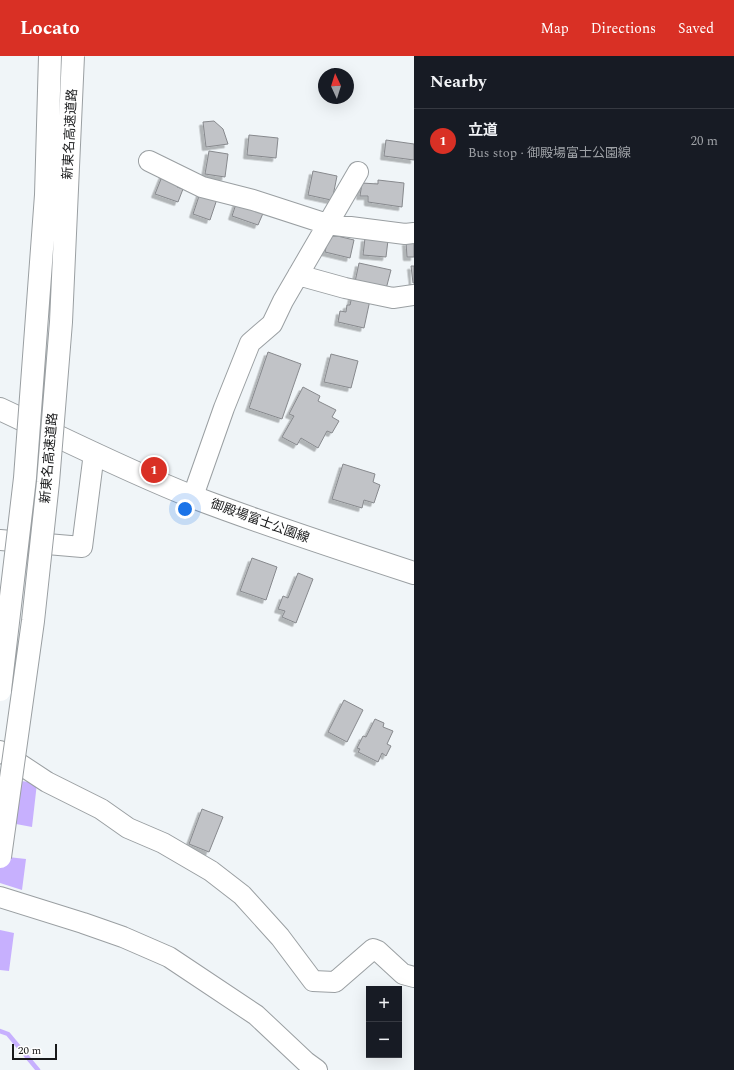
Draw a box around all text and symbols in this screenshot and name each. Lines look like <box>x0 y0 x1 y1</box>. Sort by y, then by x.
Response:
text: Locato <box>20 14 80 43</box>
text: Map <box>541 18 569 39</box>
text: Directions <box>591 18 656 39</box>
text: Saved <box>678 18 714 39</box>
north arrow <box>318 68 354 104</box>
text: Nearby <box>430 69 486 95</box>
street label: 新東名高速道路 <box>58 88 82 180</box>
text: 立道 <box>468 119 498 142</box>
text: 1 <box>439 131 447 151</box>
text: 20 m <box>691 131 718 151</box>
text: Bus stop · 御殿場富士公園線 <box>468 143 631 163</box>
street label: 新東名高速道路 <box>35 412 63 504</box>
pin: 1 <box>141 455 167 485</box>
street label: 御殿場富士公園線 <box>208 494 312 548</box>
your location <box>175 499 195 519</box>
map controls <box>366 986 402 1058</box>
button: + <box>366 986 402 1022</box>
button: − <box>366 1022 402 1058</box>
scale bar <box>12 1042 57 1061</box>
text: 20 m <box>18 1042 41 1059</box>

